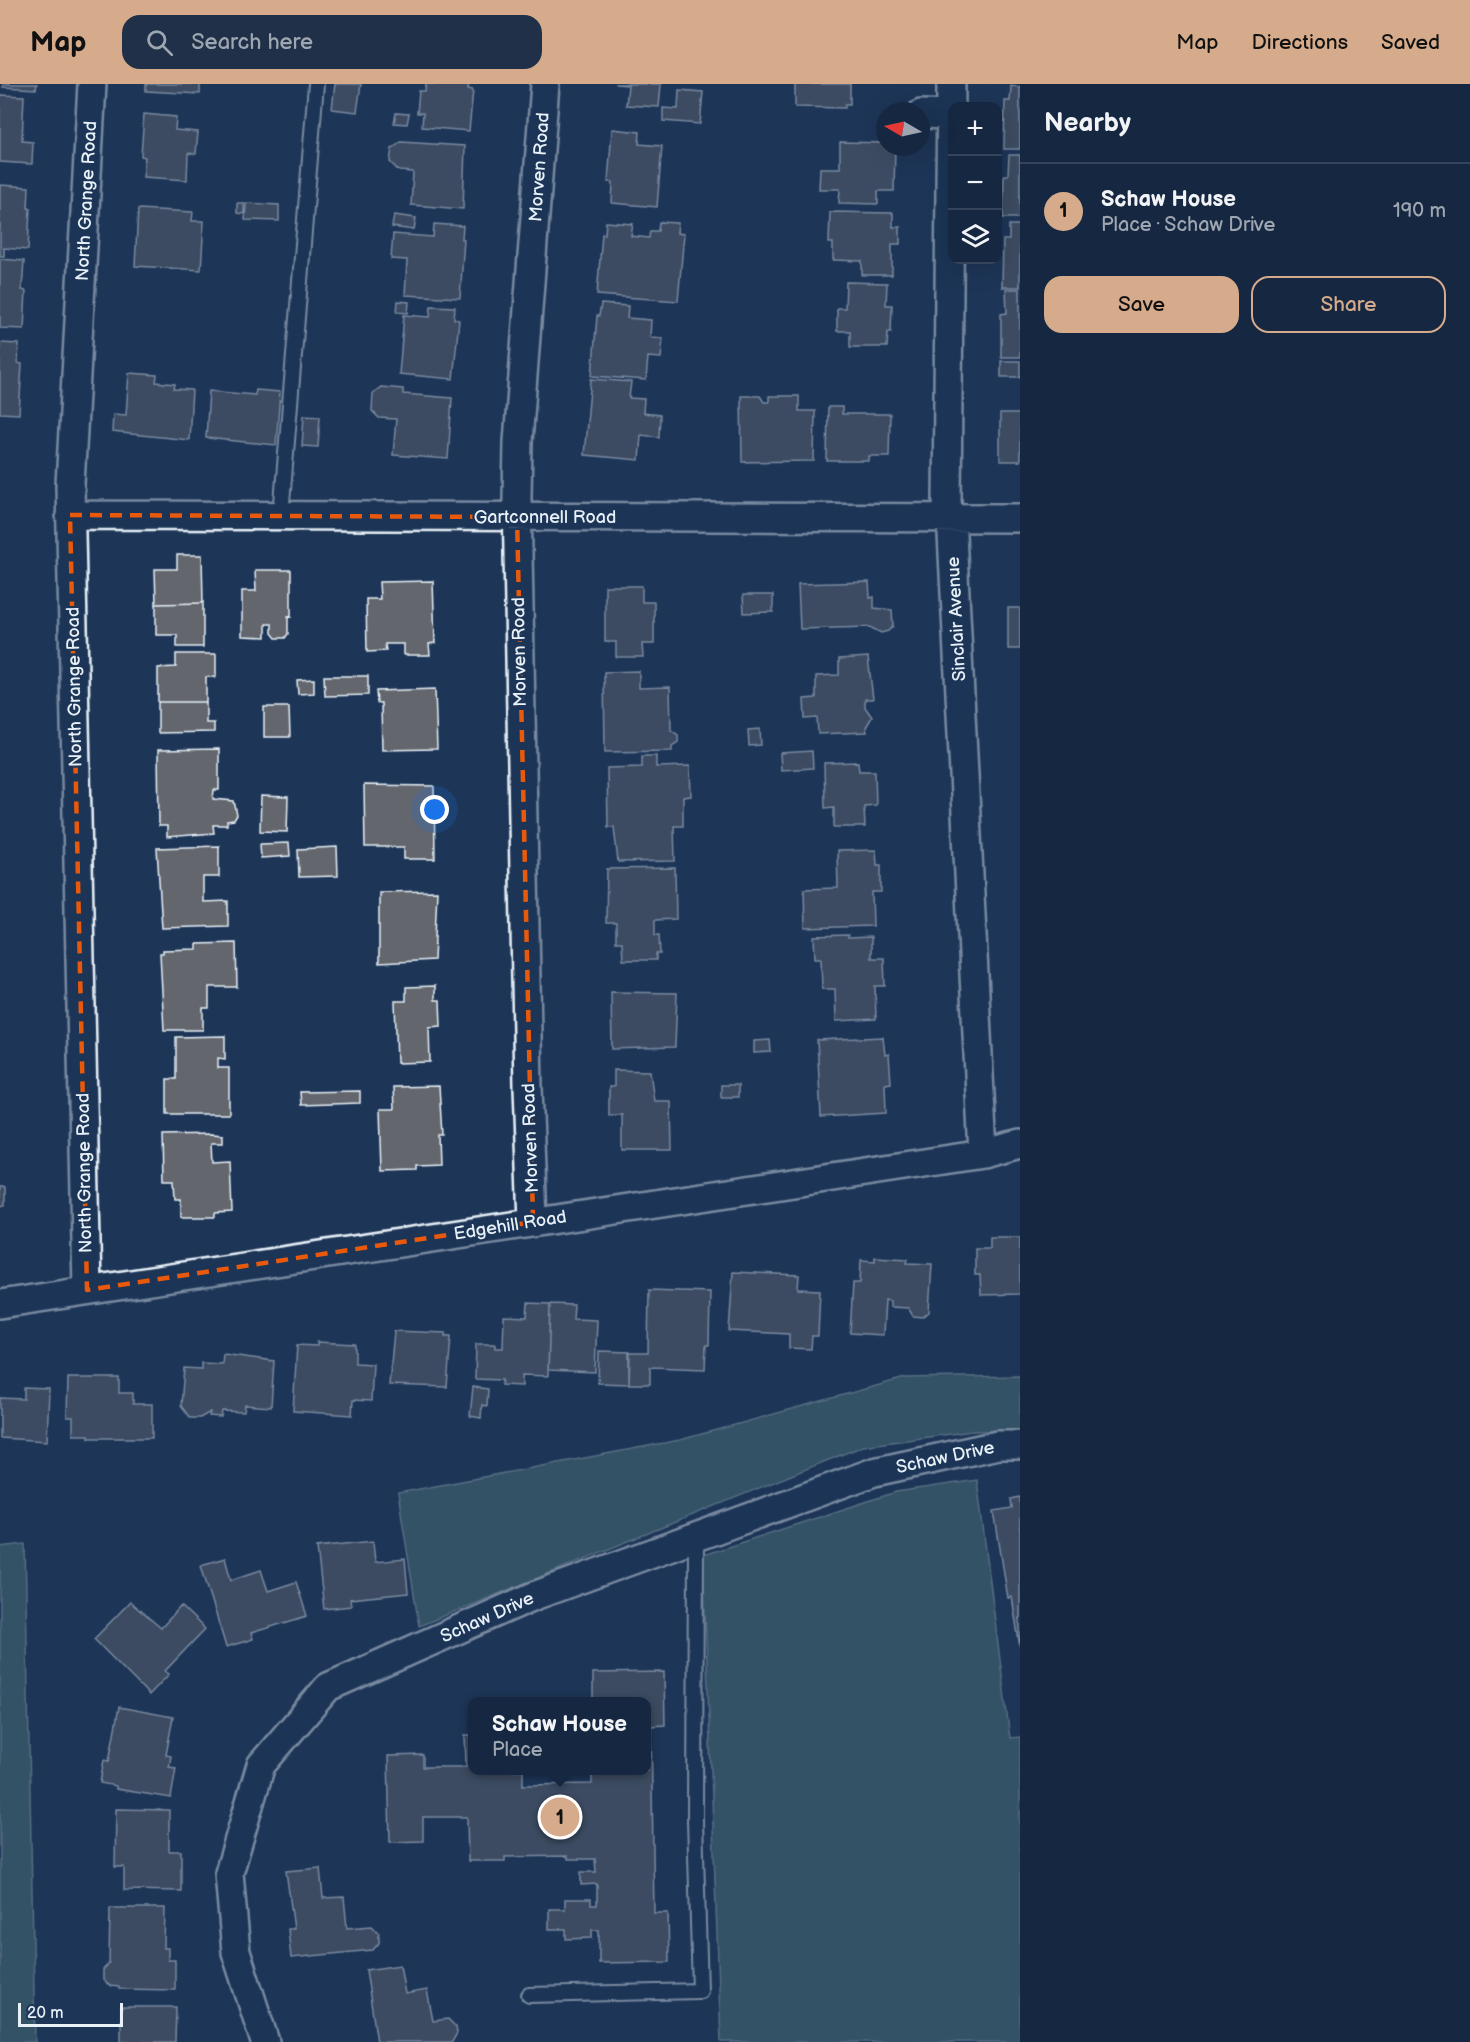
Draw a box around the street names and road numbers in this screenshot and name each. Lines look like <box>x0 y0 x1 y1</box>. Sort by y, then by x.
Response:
street label: Morven Road <box>525 111 554 223</box>
street label: North Grange Road <box>72 120 101 282</box>
street label: Gartconnell Road <box>474 507 616 528</box>
street label: Sinclair Avenue <box>943 556 970 682</box>
street label: Morven Road <box>508 597 531 707</box>
street label: North Grange Road <box>63 607 86 767</box>
street label: Morven Road <box>518 1083 543 1193</box>
street label: North Grange Road <box>73 1093 96 1253</box>
street label: Edgehill Road <box>452 1206 568 1245</box>
street label: Schaw Drive <box>894 1437 996 1478</box>
street label: Schaw Drive <box>437 1587 537 1647</box>

